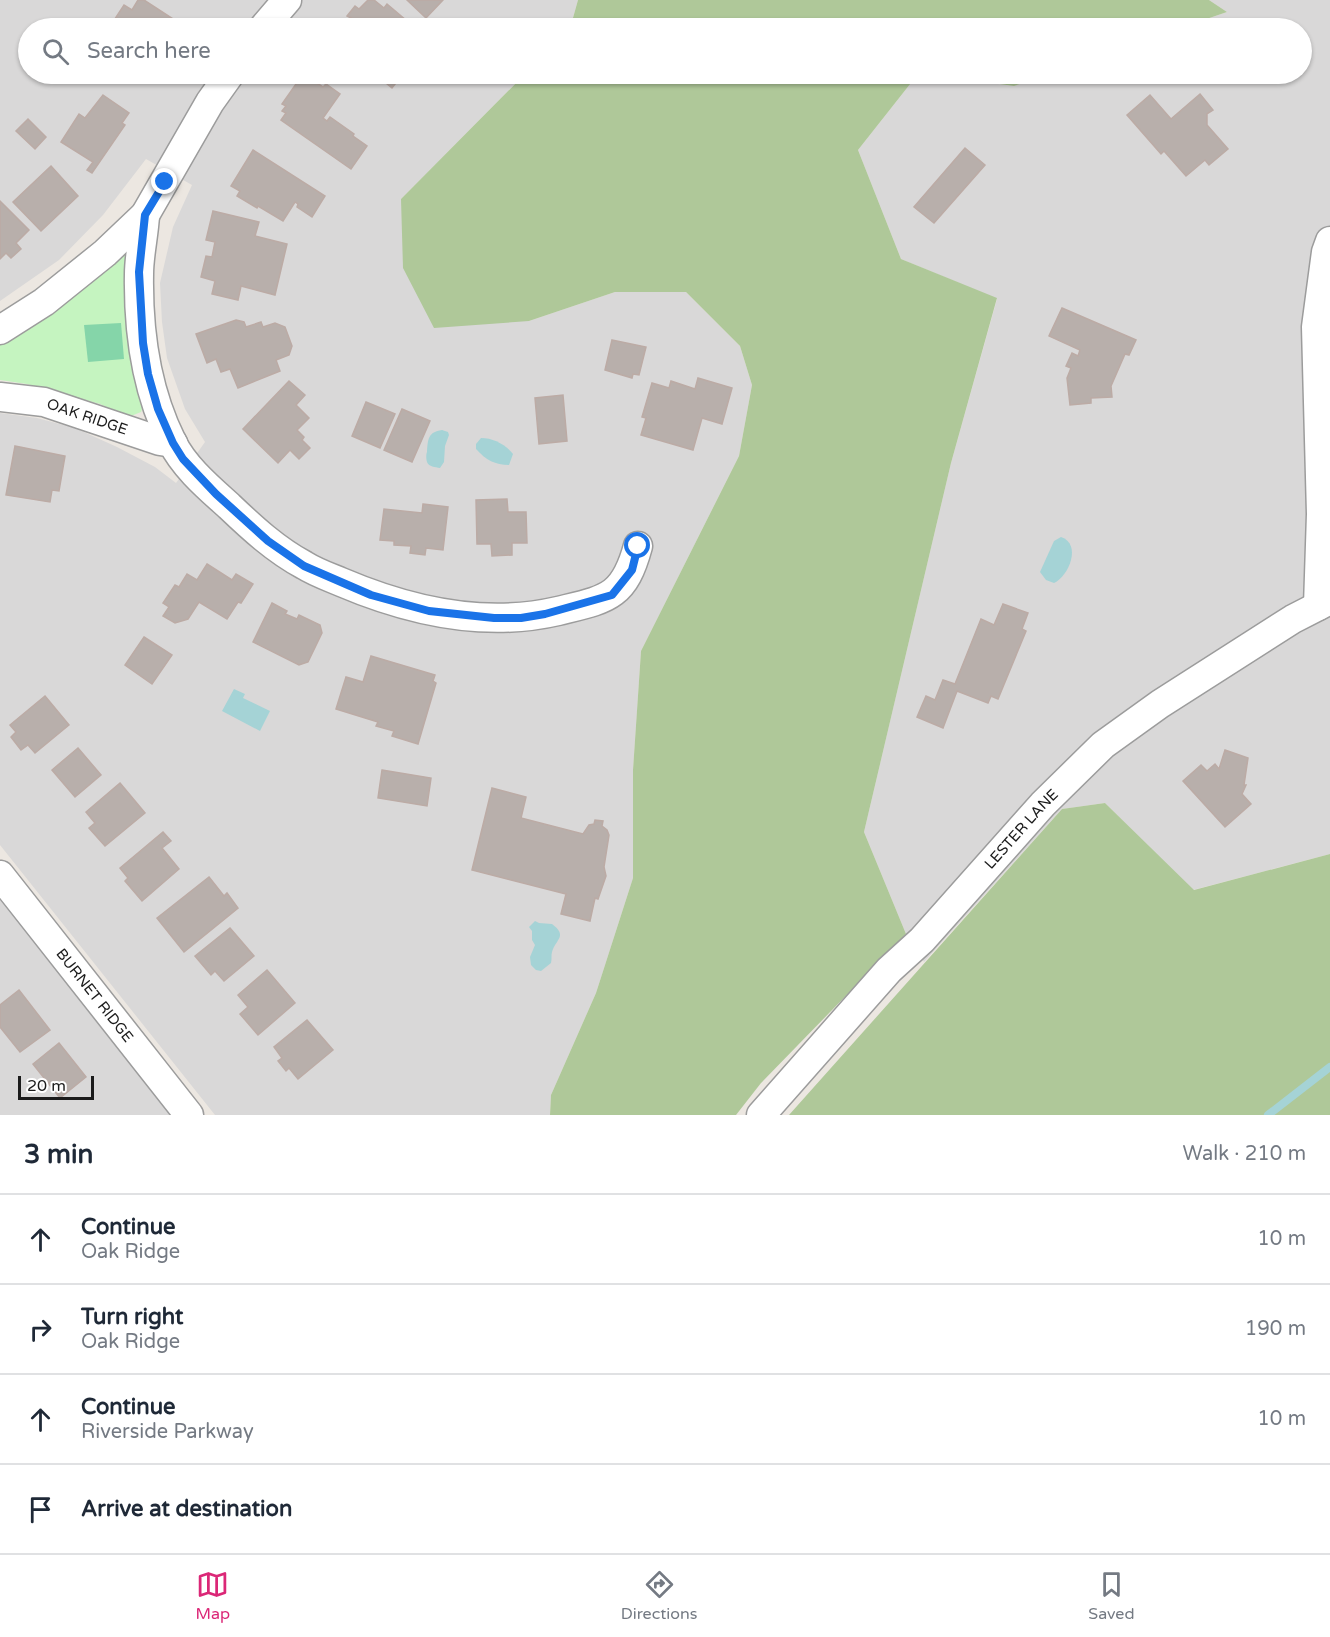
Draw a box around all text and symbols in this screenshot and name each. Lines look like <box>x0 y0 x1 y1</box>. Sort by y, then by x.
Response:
search box <box>18 18 1312 84</box>
icon: search <box>39 35 72 68</box>
text: Search here <box>87 38 211 64</box>
route end <box>151 168 177 194</box>
street label: OAK RIDGE <box>45 395 130 439</box>
route start <box>624 532 650 558</box>
street label: LESTER LANE <box>981 785 1062 873</box>
street label: BURNET RIDGE <box>52 945 137 1046</box>
scale bar <box>18 1073 94 1100</box>
text: 20 m <box>27 1076 66 1096</box>
text: 3 min <box>24 1139 93 1170</box>
text: Walk · 210 m <box>1183 1142 1306 1166</box>
text: Continue <box>81 1214 176 1240</box>
icon: ahead <box>24 1223 57 1256</box>
text: 10 m <box>1257 1227 1306 1251</box>
text: Oak Ridge <box>81 1240 180 1264</box>
text: Turn right <box>81 1304 183 1330</box>
icon: right <box>24 1313 57 1346</box>
text: 190 m <box>1245 1317 1306 1341</box>
text: Oak Ridge <box>81 1330 180 1354</box>
text: Continue <box>81 1394 176 1420</box>
icon: ahead <box>24 1403 57 1436</box>
text: 10 m <box>1257 1407 1306 1431</box>
text: Riverside Parkway <box>81 1420 254 1444</box>
icon: arrive <box>24 1493 57 1526</box>
text: Arrive at destination <box>81 1496 292 1522</box>
tab: Map <box>195 1568 230 1624</box>
tab: Directions <box>621 1568 697 1624</box>
tab: Saved <box>1088 1568 1135 1624</box>

